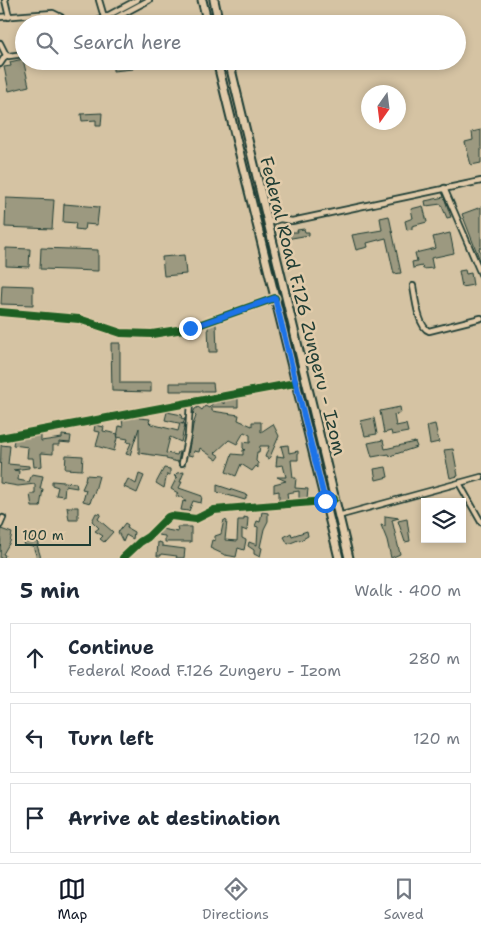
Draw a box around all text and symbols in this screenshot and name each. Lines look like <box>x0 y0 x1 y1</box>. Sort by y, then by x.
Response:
search box <box>15 15 466 70</box>
icon: search <box>33 29 61 57</box>
text: Search here <box>73 30 182 55</box>
north arrow <box>361 85 406 130</box>
street label: Federal Road F.126 Zungeru - Izom <box>254 154 352 458</box>
route end <box>179 317 202 340</box>
route start <box>314 490 337 513</box>
map controls <box>421 498 466 543</box>
button: layers <box>421 498 466 543</box>
scale bar <box>15 523 91 546</box>
text: 100 m <box>22 526 64 544</box>
text: 5 min <box>20 577 80 605</box>
text: Walk · 400 m <box>354 580 461 601</box>
text: Continue <box>68 635 154 660</box>
icon: ahead <box>21 644 49 672</box>
text: 280 m <box>408 648 460 669</box>
text: Federal Road F.126 Zungeru - Izom <box>68 660 341 681</box>
icon: left <box>21 724 49 752</box>
text: Turn left <box>68 726 154 751</box>
text: 120 m <box>413 728 460 749</box>
icon: arrive <box>21 804 49 832</box>
text: Arrive at destination <box>68 806 280 831</box>
tab: Map <box>57 875 87 923</box>
tab: Directions <box>202 875 269 923</box>
tab: Saved <box>384 875 424 923</box>

